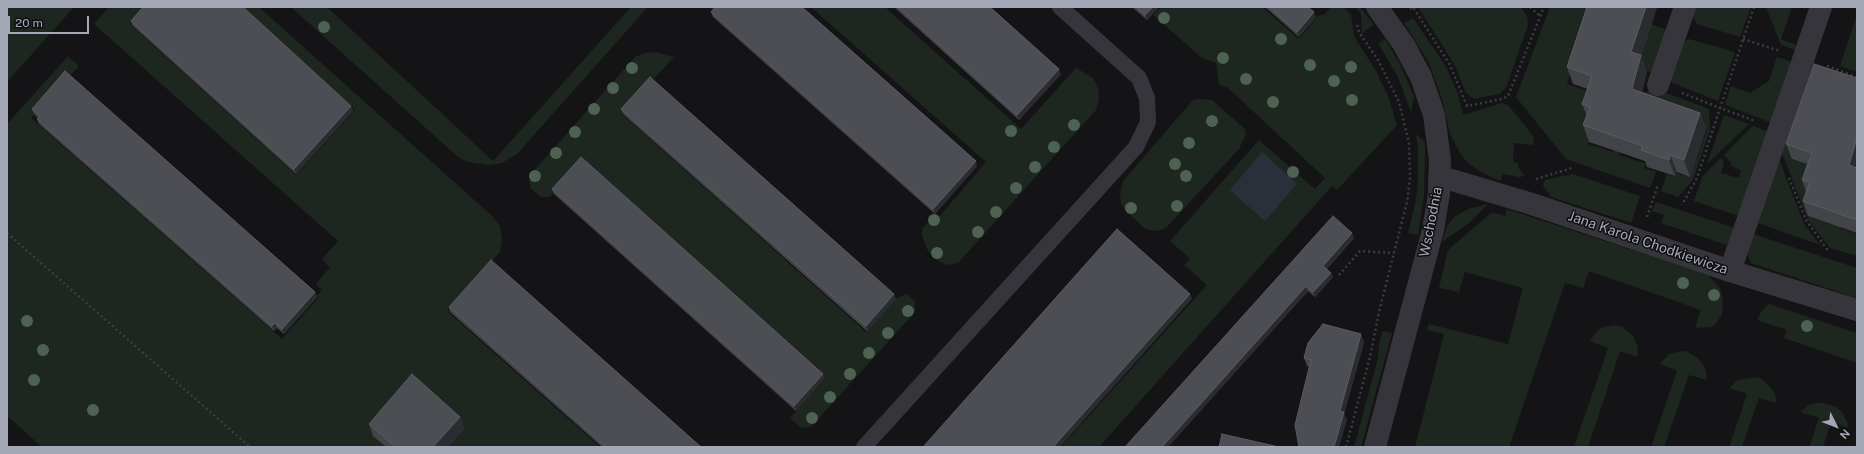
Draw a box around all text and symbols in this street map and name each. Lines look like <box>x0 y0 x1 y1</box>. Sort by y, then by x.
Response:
scale bar <box>10 8 91 34</box>
text: 20 m <box>15 16 43 30</box>
street label: Wschodnia <box>1416 185 1446 259</box>
street label: Jana Karola Chodkiewicza <box>1566 208 1730 278</box>
north arrow <box>1816 406 1856 446</box>
text: N <box>1838 427 1852 441</box>

